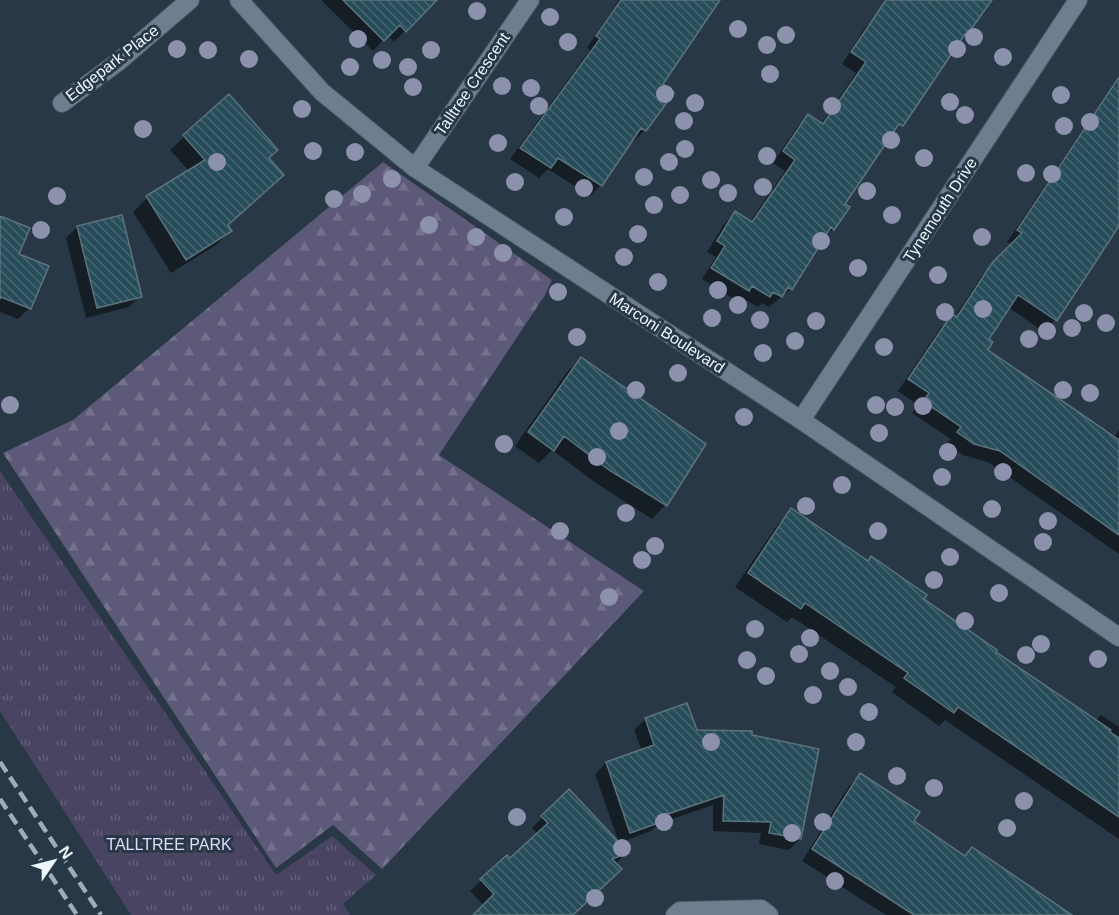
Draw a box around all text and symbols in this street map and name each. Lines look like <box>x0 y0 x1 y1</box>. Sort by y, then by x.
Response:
street label: Edgepark Place <box>62 21 162 104</box>
street label: Talltree Crescent <box>431 29 513 139</box>
street label: Tynemouth Drive <box>900 155 980 265</box>
street label: Marconi Boulevard <box>606 290 728 376</box>
north arrow <box>24 831 84 891</box>
park label: TALLTREE PARK <box>106 836 232 853</box>
text: N <box>56 843 76 862</box>

